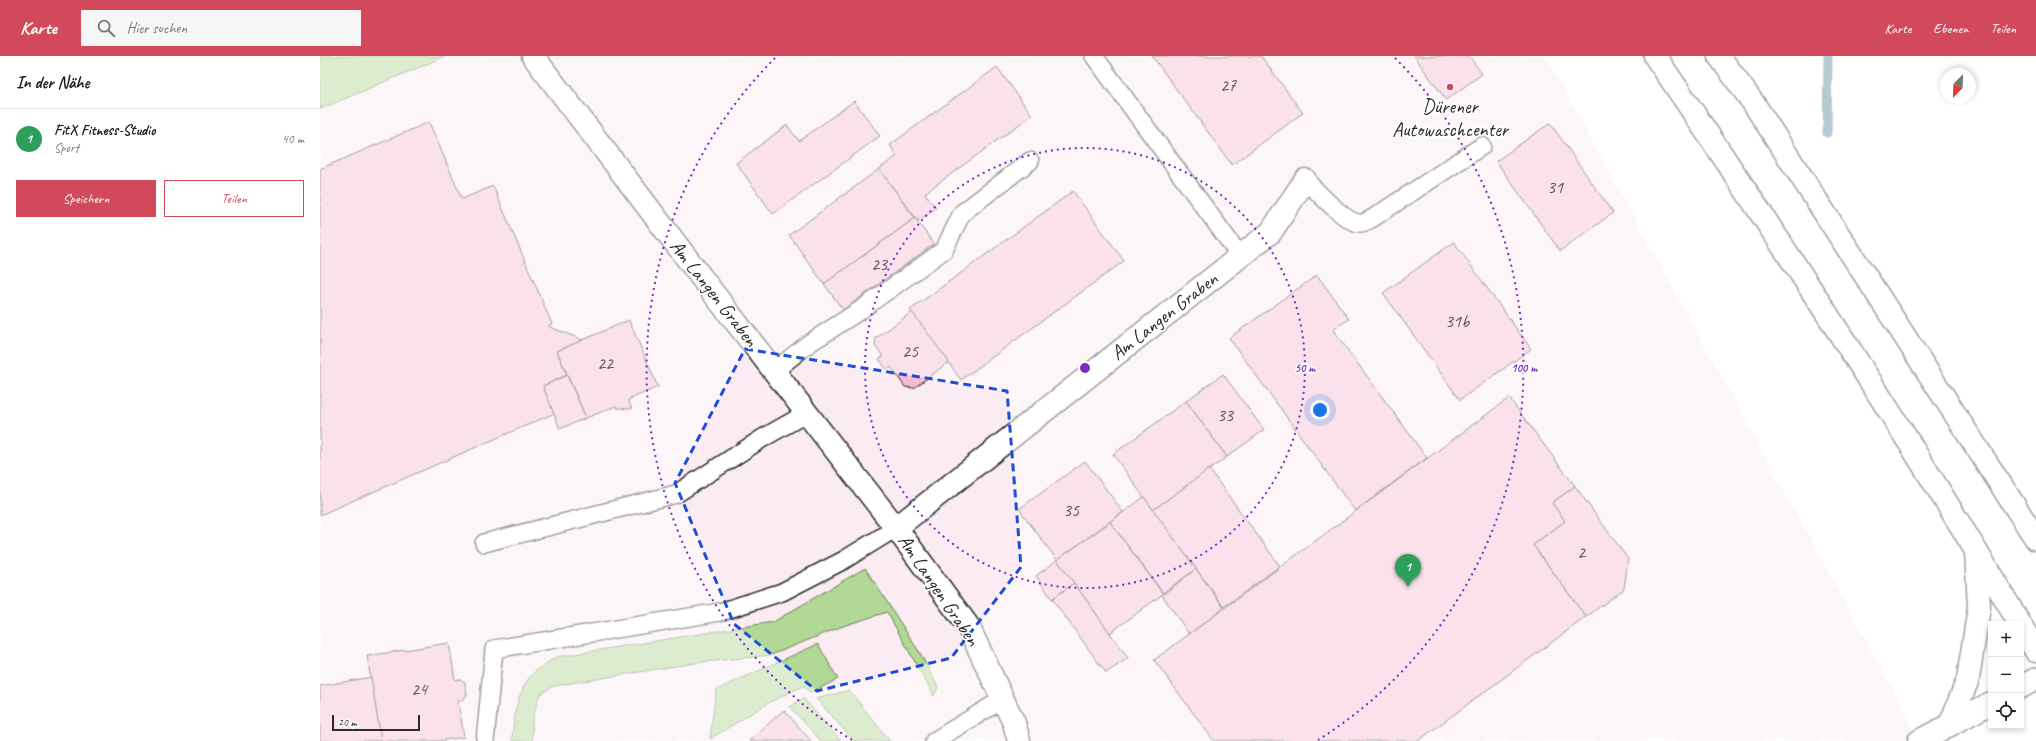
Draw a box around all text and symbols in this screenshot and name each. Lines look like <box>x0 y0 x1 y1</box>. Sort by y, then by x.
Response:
search box <box>81 10 361 46</box>
text: Karte <box>20 16 57 40</box>
icon: search <box>95 17 117 39</box>
text: Hier suchen <box>127 19 187 38</box>
text: Karte <box>1884 20 1911 37</box>
text: Ebenen <box>1933 20 1968 37</box>
text: Teilen <box>1990 20 2016 37</box>
north arrow <box>1940 68 1976 104</box>
text: In der Nähe <box>16 72 89 93</box>
house number: 27 <box>1220 74 1237 96</box>
marker: Dürener Autowaschcenter <box>1445 82 1455 92</box>
place label: Dürener Autowaschcenter <box>1392 94 1510 142</box>
text: FitX Fitness-Studio <box>54 121 156 140</box>
text: 1 <box>26 131 32 147</box>
text: 40 m <box>282 131 304 147</box>
text: Sport <box>54 140 79 156</box>
house number: 31 <box>1547 176 1564 198</box>
button: Speichern <box>16 180 156 217</box>
button: Teilen <box>164 180 304 217</box>
street label: Am Langen Graben <box>664 234 764 352</box>
house number: 23 <box>871 253 889 275</box>
street label: Am Langen Graben <box>1105 266 1223 366</box>
house number: 31b <box>1445 310 1470 332</box>
house number: 25 <box>902 340 919 362</box>
house number: 22 <box>597 352 615 374</box>
text: 50 m <box>1295 360 1316 376</box>
text: 100 m <box>1511 360 1538 376</box>
centre of rings <box>1078 361 1092 375</box>
your location <box>1310 400 1330 420</box>
house number: 33 <box>1217 404 1235 426</box>
house number: 35 <box>1063 499 1080 521</box>
street label: Am Langen Graben <box>893 529 986 651</box>
house number: 2 <box>1577 541 1587 563</box>
pin: 1 <box>1395 554 1421 587</box>
map controls <box>1988 621 2024 729</box>
button: + <box>1988 621 2024 657</box>
button: − <box>1988 657 2024 693</box>
house number: 24 <box>411 678 429 700</box>
button: locate <box>1988 693 2024 729</box>
scale bar <box>332 713 420 732</box>
text: 20 m <box>338 715 357 729</box>

